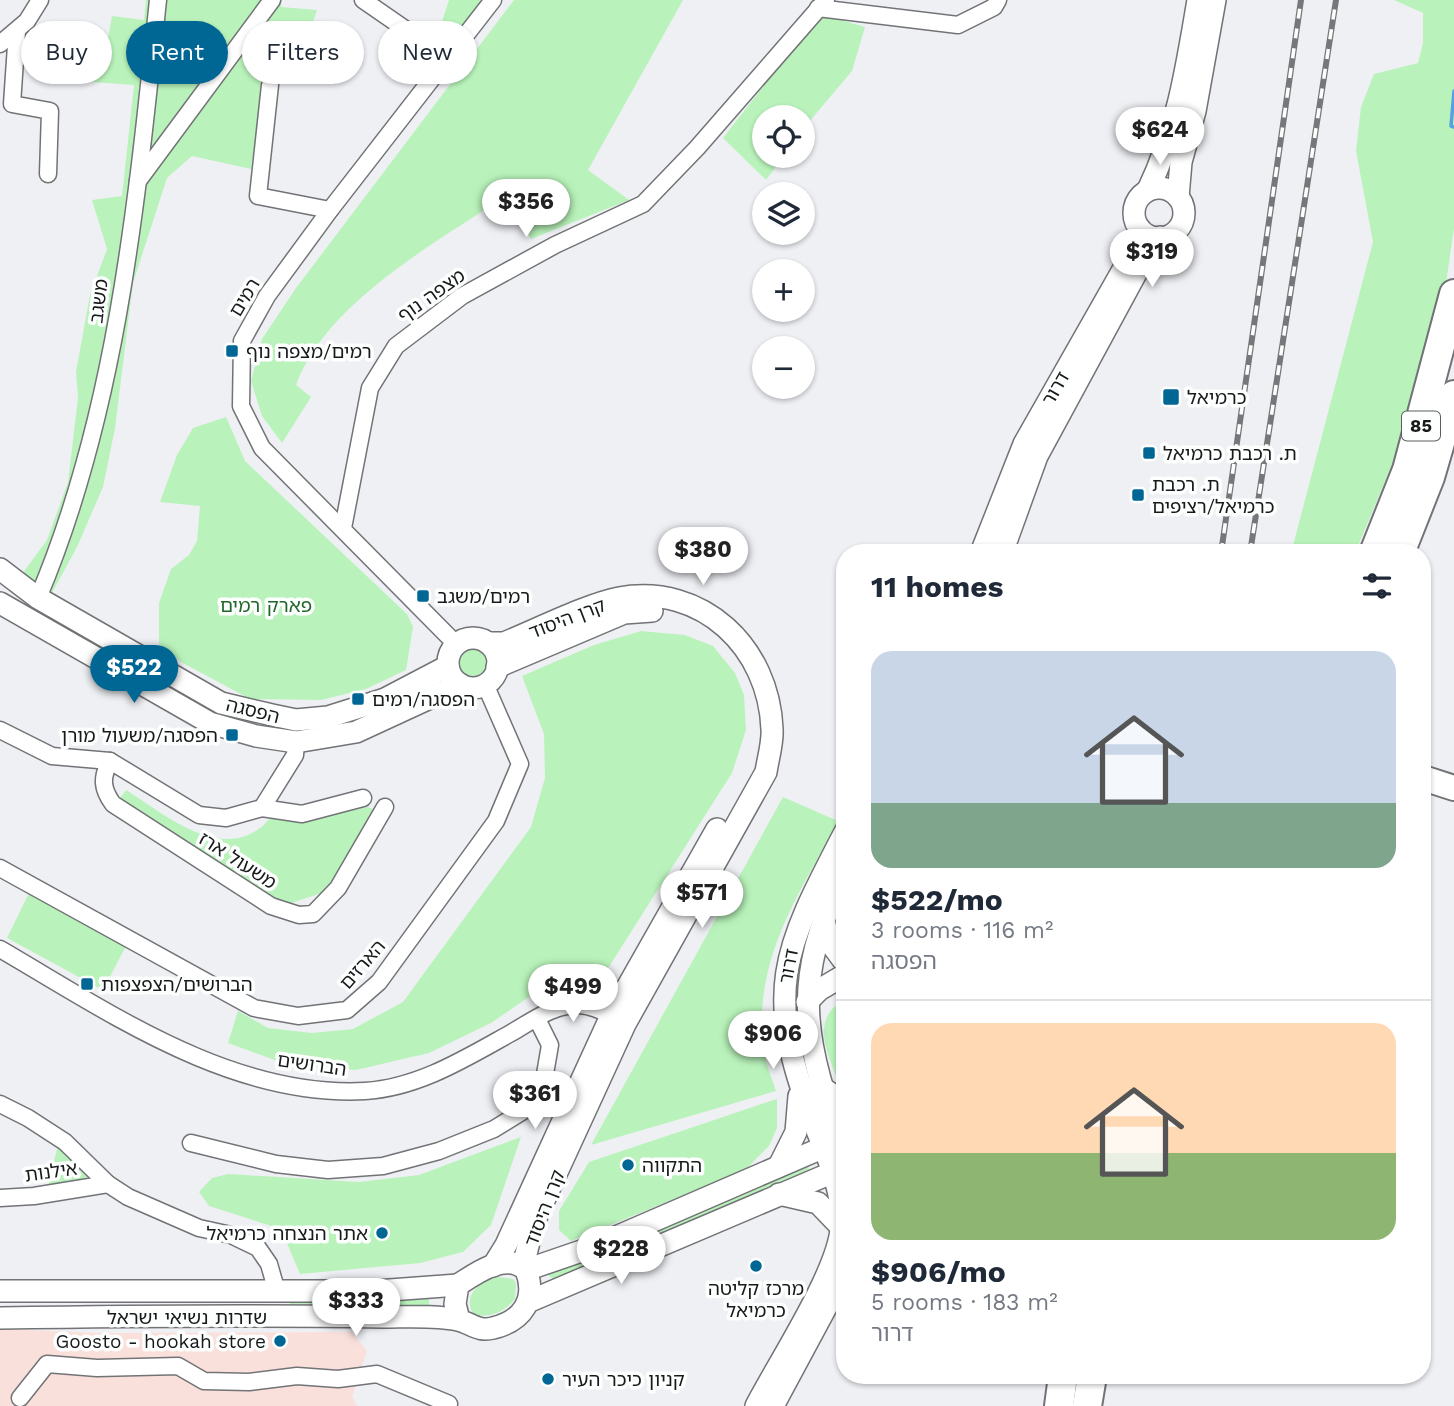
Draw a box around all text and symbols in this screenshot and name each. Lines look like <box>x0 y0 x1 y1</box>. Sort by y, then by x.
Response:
chip: Buy <box>21 21 112 84</box>
chip: Rent <box>126 21 228 84</box>
chip: Filters <box>242 21 364 84</box>
chip: New <box>378 21 477 84</box>
map controls <box>752 105 815 399</box>
button: locate <box>752 105 815 168</box>
pin: $624 <box>1119 108 1201 167</box>
text: $624 <box>1131 116 1189 143</box>
pin: $356 <box>485 180 567 239</box>
button: layers <box>752 182 815 245</box>
text: $356 <box>498 188 554 215</box>
pin: $319 <box>1111 230 1193 289</box>
text: $319 <box>1126 238 1178 265</box>
button: + <box>752 259 815 322</box>
street label: מצפה נוף <box>393 264 469 327</box>
street label: רמים <box>224 274 265 320</box>
street label: משגב <box>84 278 113 325</box>
button: − <box>752 336 815 399</box>
place label: רמים/מצפה נוף <box>246 340 372 363</box>
marker: רמים/מצפה נוף <box>224 343 240 359</box>
street label: דרור <box>1037 367 1074 409</box>
place label: כרמיאל <box>1187 386 1247 409</box>
marker: כרמיאל <box>1161 387 1181 407</box>
road number: 85 <box>1402 412 1440 440</box>
place label: ת. רכבת כרמיאל <box>1163 442 1297 465</box>
marker: ת. רכבת כרמיאל <box>1141 445 1157 461</box>
place label: ת. רכבת כרמיאל/רציפים <box>1152 473 1275 518</box>
marker: ת. רכבת כרמיאל/רציפים <box>1130 487 1146 503</box>
pin: $380 <box>662 528 744 587</box>
text: $380 <box>674 536 732 563</box>
icon: filters <box>1358 567 1396 605</box>
text: 11 homes <box>871 569 1004 604</box>
place label: רמים/משגב <box>437 585 530 608</box>
marker: רמים/משגב <box>415 588 431 604</box>
street label: קרן היסוד <box>526 593 609 644</box>
park label: פארק רמים <box>220 594 312 617</box>
pin: $522 <box>93 646 175 705</box>
text: $522 <box>106 654 162 681</box>
place label: הפסגה/רמים <box>372 688 475 711</box>
marker: הפסגה/רמים <box>350 691 366 707</box>
street label: הפסגה <box>224 693 282 728</box>
icon: home <box>1071 697 1197 823</box>
place label: הפסגה/משעול מורן <box>61 724 218 747</box>
marker: הפסגה/משעול מורן <box>224 727 240 743</box>
street label: משעול ארז <box>195 827 281 894</box>
pin: $571 <box>661 870 743 930</box>
text: $571 <box>676 879 728 906</box>
text: $522/mo <box>871 882 1003 917</box>
text: 3 rooms · 116 m² <box>871 917 1053 944</box>
street label: הארזים <box>335 935 390 994</box>
street label: דרור <box>774 947 803 985</box>
text: הפסגה <box>871 948 937 975</box>
pin: $499 <box>532 964 614 1024</box>
place label: הברושים/הצפצפות <box>101 973 253 996</box>
text: $499 <box>544 973 602 1000</box>
marker: הברושים/הצפצפות <box>79 976 95 992</box>
pin: $906 <box>732 1012 814 1071</box>
text: $906 <box>744 1020 802 1047</box>
street label: הברושים <box>276 1048 348 1081</box>
icon: home <box>1071 1069 1197 1195</box>
pin: $361 <box>494 1072 576 1131</box>
text: $361 <box>509 1080 561 1107</box>
place label: התקווה <box>642 1154 702 1177</box>
street label: אילנות <box>23 1156 79 1187</box>
marker: התקווה <box>620 1157 636 1173</box>
street label: קרן היסוד <box>519 1167 570 1250</box>
place label: אתר הנצחה כרמיאל <box>206 1222 368 1245</box>
marker: אתר הנצחה כרמיאל <box>374 1225 390 1241</box>
pin: $228 <box>580 1226 662 1286</box>
text: $228 <box>593 1235 649 1262</box>
text: $906/mo <box>871 1254 1006 1289</box>
marker: מרכז קליטה כרמיאל <box>748 1258 764 1274</box>
place label: מרכז קליטה כרמיאל <box>708 1277 804 1322</box>
pin: $333 <box>315 1278 397 1338</box>
text: $333 <box>328 1287 384 1314</box>
text: 5 rooms · 183 m² <box>871 1289 1058 1316</box>
street label: שדרות נשיאי ישראל <box>107 1306 267 1329</box>
text: דרור <box>871 1320 913 1347</box>
place label: Goosto - hookah store <box>55 1330 266 1353</box>
marker: Goosto - hookah store <box>272 1333 288 1349</box>
place label: קניון כיכר העיר <box>562 1368 685 1391</box>
marker: קניון כיכר העיר <box>540 1371 556 1387</box>

